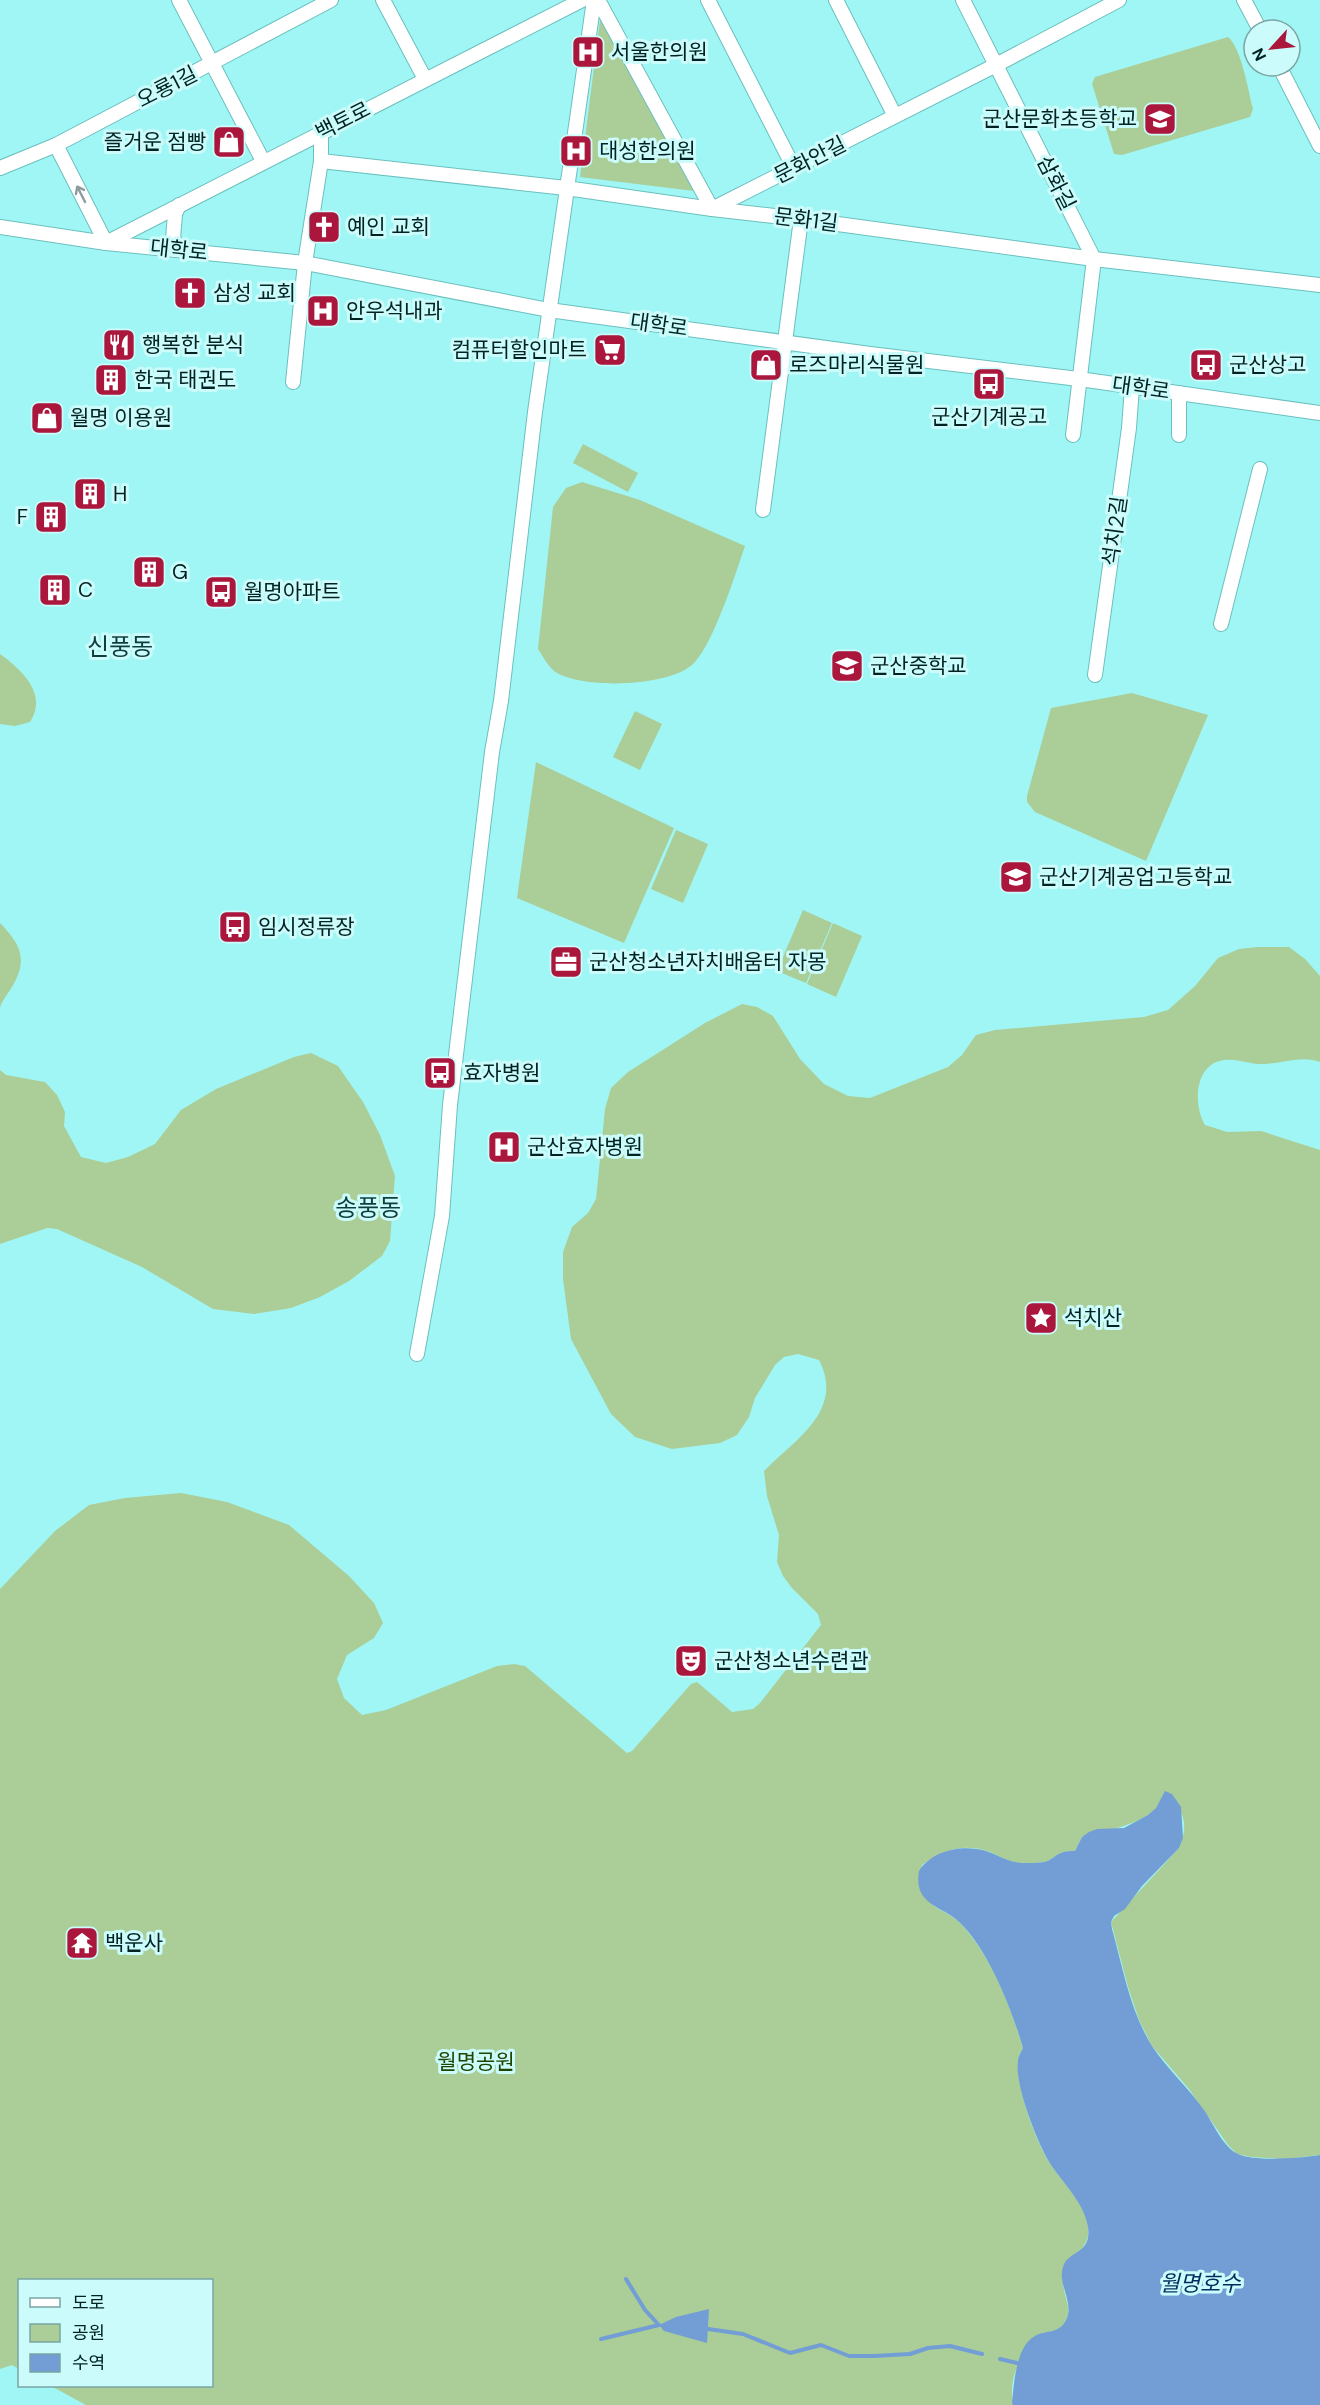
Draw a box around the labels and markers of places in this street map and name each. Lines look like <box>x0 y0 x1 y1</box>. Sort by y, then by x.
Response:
hospital icon: 서울한의원 <box>570 34 606 70</box>
place label: 서울한의원 <box>611 38 708 66</box>
school or university icon: 군산문화초등학교 <box>1142 101 1178 137</box>
place label: 군산문화초등학교 <box>982 105 1137 133</box>
shop icon: 즐거운 점빵 <box>211 124 247 160</box>
place label: 즐거운 점빵 <box>104 128 206 156</box>
hospital icon: 대성한의원 <box>558 133 594 169</box>
place label: 대성한의원 <box>599 137 696 165</box>
church icon: 예인 교회 <box>306 209 342 245</box>
place label: 예인 교회 <box>347 213 430 241</box>
church icon: 삼성 교회 <box>172 275 208 311</box>
place label: 삼성 교회 <box>213 279 296 307</box>
hospital icon: 안우석내과 <box>305 293 341 329</box>
place label: 안우석내과 <box>346 297 443 325</box>
restaurant icon: 행복한 분식 <box>101 327 137 363</box>
place label: 행복한 분식 <box>142 331 244 359</box>
supermarket icon: 컴퓨터할인마트 <box>592 332 628 368</box>
place label: 컴퓨터할인마트 <box>452 336 587 364</box>
shop icon: 로즈마리식물원 <box>748 347 784 383</box>
bus stop icon: 군산상고 <box>1188 347 1224 383</box>
place label: 로즈마리식물원 <box>789 351 924 379</box>
place label: 군산상고 <box>1229 351 1306 379</box>
building icon: 한국 태권도 <box>93 362 129 398</box>
place label: 한국 태권도 <box>134 366 236 394</box>
bus stop icon: 군산기계공고 <box>971 366 1007 402</box>
shop icon: 월명 이용원 <box>29 400 65 436</box>
place label: 군산기계공고 <box>931 403 1047 431</box>
place label: 월명 이용원 <box>70 404 172 432</box>
building icon: H <box>72 476 108 512</box>
place label: H <box>113 480 127 508</box>
building icon: F <box>33 499 69 535</box>
place label: F <box>17 503 28 531</box>
building icon: G <box>131 554 167 590</box>
place label: G <box>172 558 188 586</box>
building icon: C <box>37 572 73 608</box>
bus stop icon: 월명아파트 <box>203 574 239 610</box>
place label: C <box>78 576 93 604</box>
place label: 월명아파트 <box>244 578 341 606</box>
school or university icon: 군산중학교 <box>829 648 865 684</box>
place label: 군산중학교 <box>870 652 967 680</box>
school or university icon: 군산기계공업고등학교 <box>998 859 1034 895</box>
place label: 군산기계공업고등학교 <box>1039 863 1232 891</box>
bus stop icon: 임시정류장 <box>217 909 253 945</box>
place label: 임시정류장 <box>258 913 355 941</box>
office icon: 군산청소년자치배움터 자몽 <box>548 944 584 980</box>
place label: 군산청소년자치배움터 자몽 <box>589 948 826 976</box>
bus stop icon: 효자병원 <box>422 1055 458 1091</box>
place label: 효자병원 <box>463 1059 540 1087</box>
hospital icon: 군산효자병원 <box>486 1129 522 1165</box>
place label: 군산효자병원 <box>527 1133 643 1161</box>
place icon: 석치산 <box>1023 1300 1059 1336</box>
place label: 석치산 <box>1064 1304 1122 1332</box>
theatre icon: 군산청소년수련관 <box>673 1643 709 1679</box>
place label: 군산청소년수련관 <box>714 1647 869 1675</box>
temple icon: 백운사 <box>64 1925 100 1961</box>
place label: 백운사 <box>105 1929 163 1957</box>

